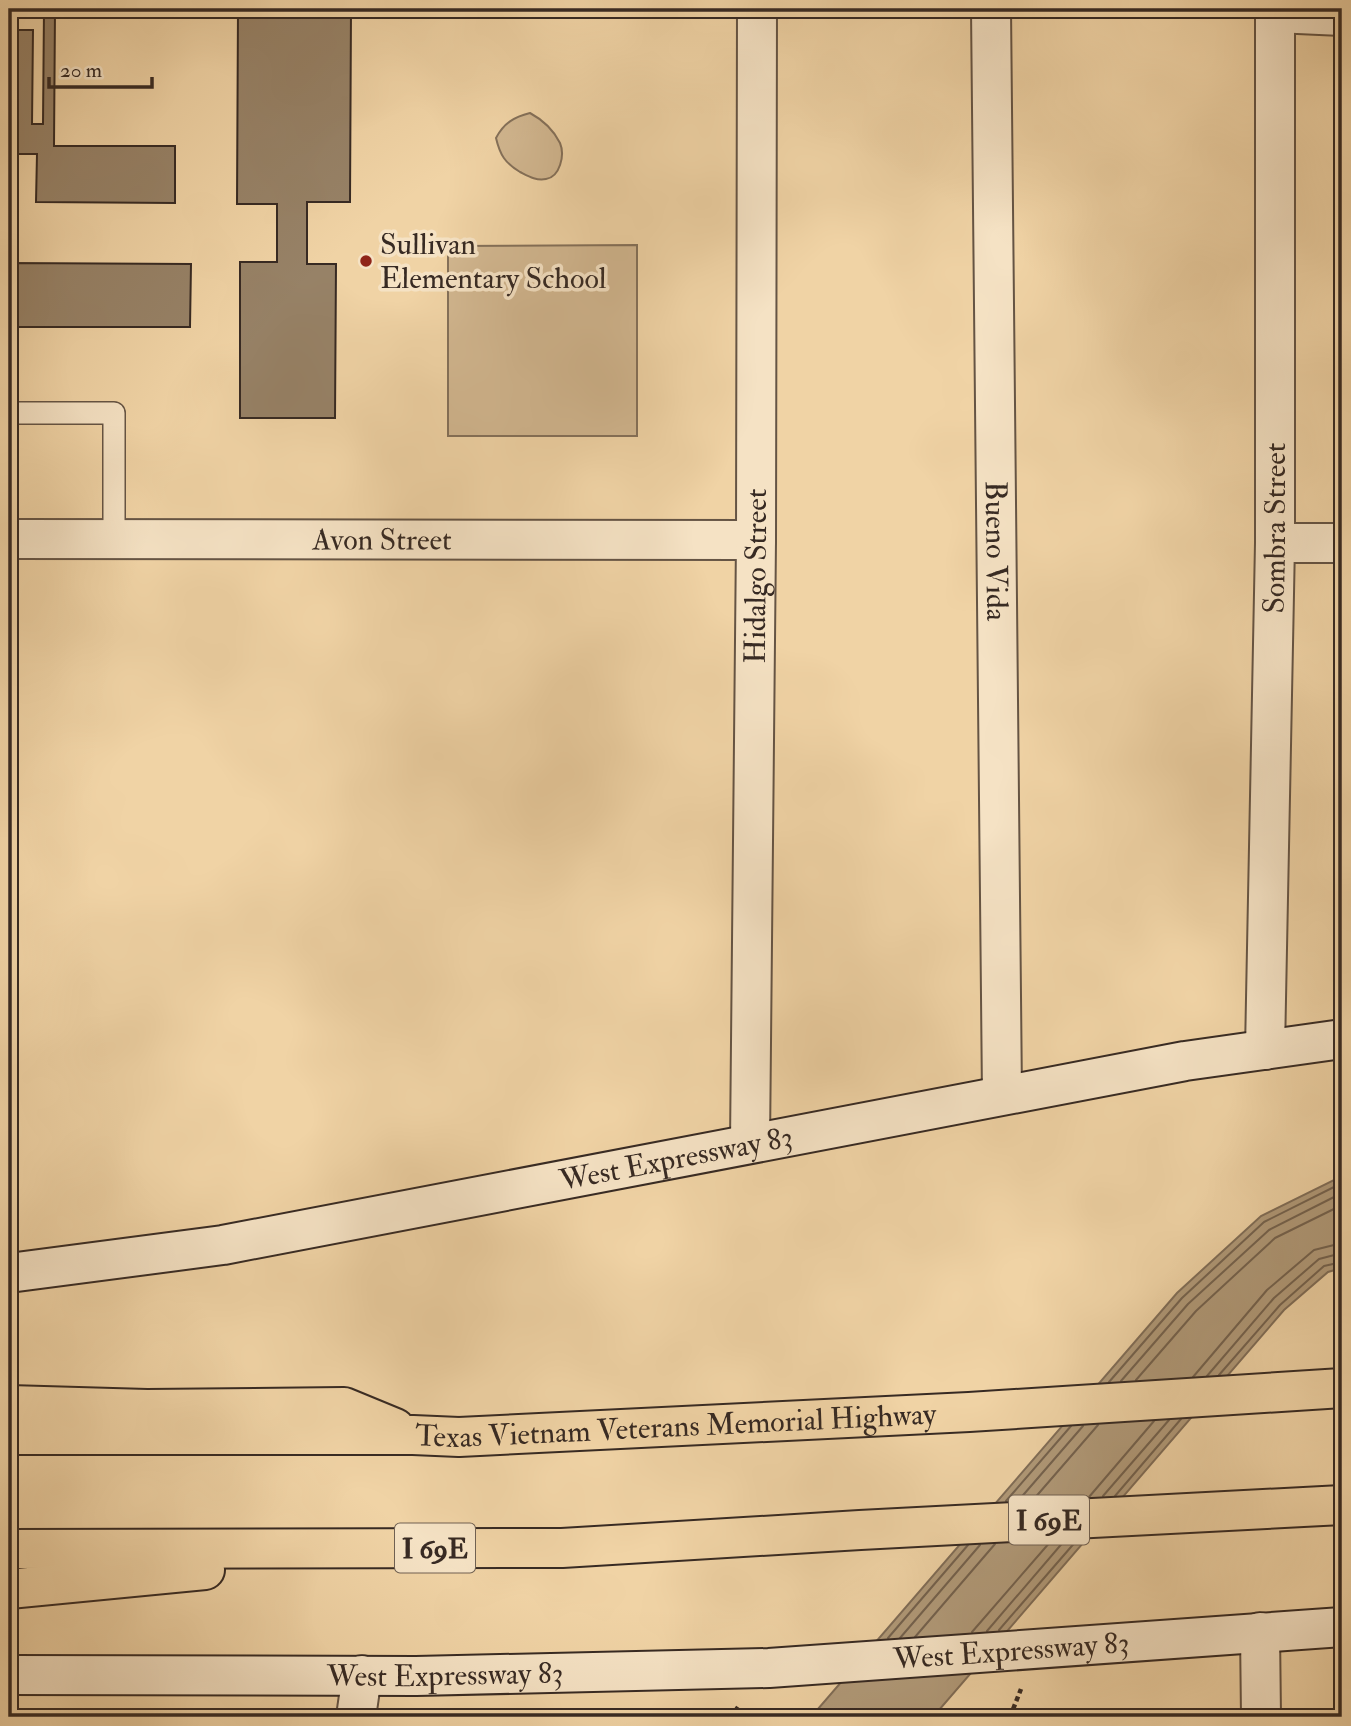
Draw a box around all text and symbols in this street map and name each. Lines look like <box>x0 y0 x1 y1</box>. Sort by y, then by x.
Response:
scale bar <box>49 46 152 90</box>
text: 20 m <box>60 57 102 84</box>
place label: Sullivan Elementary School <box>380 226 607 297</box>
marker: Sullivan Elementary School <box>358 253 374 269</box>
street label: Sombra Street <box>1256 442 1294 614</box>
street label: Bueno Vida <box>977 481 1015 622</box>
street label: Hidalgo Street <box>737 488 775 664</box>
street label: Avon Street <box>311 521 452 559</box>
street label: West Expressway 83 <box>555 1118 796 1199</box>
street label: Texas Vietnam Veterans Memorial Highway <box>414 1396 938 1456</box>
road number: I 69E <box>1009 1496 1089 1544</box>
road number: I 69E <box>395 1524 475 1572</box>
street label: West Expressway 83 <box>891 1624 1131 1678</box>
street label: West Expressway 83 <box>326 1655 564 1695</box>

